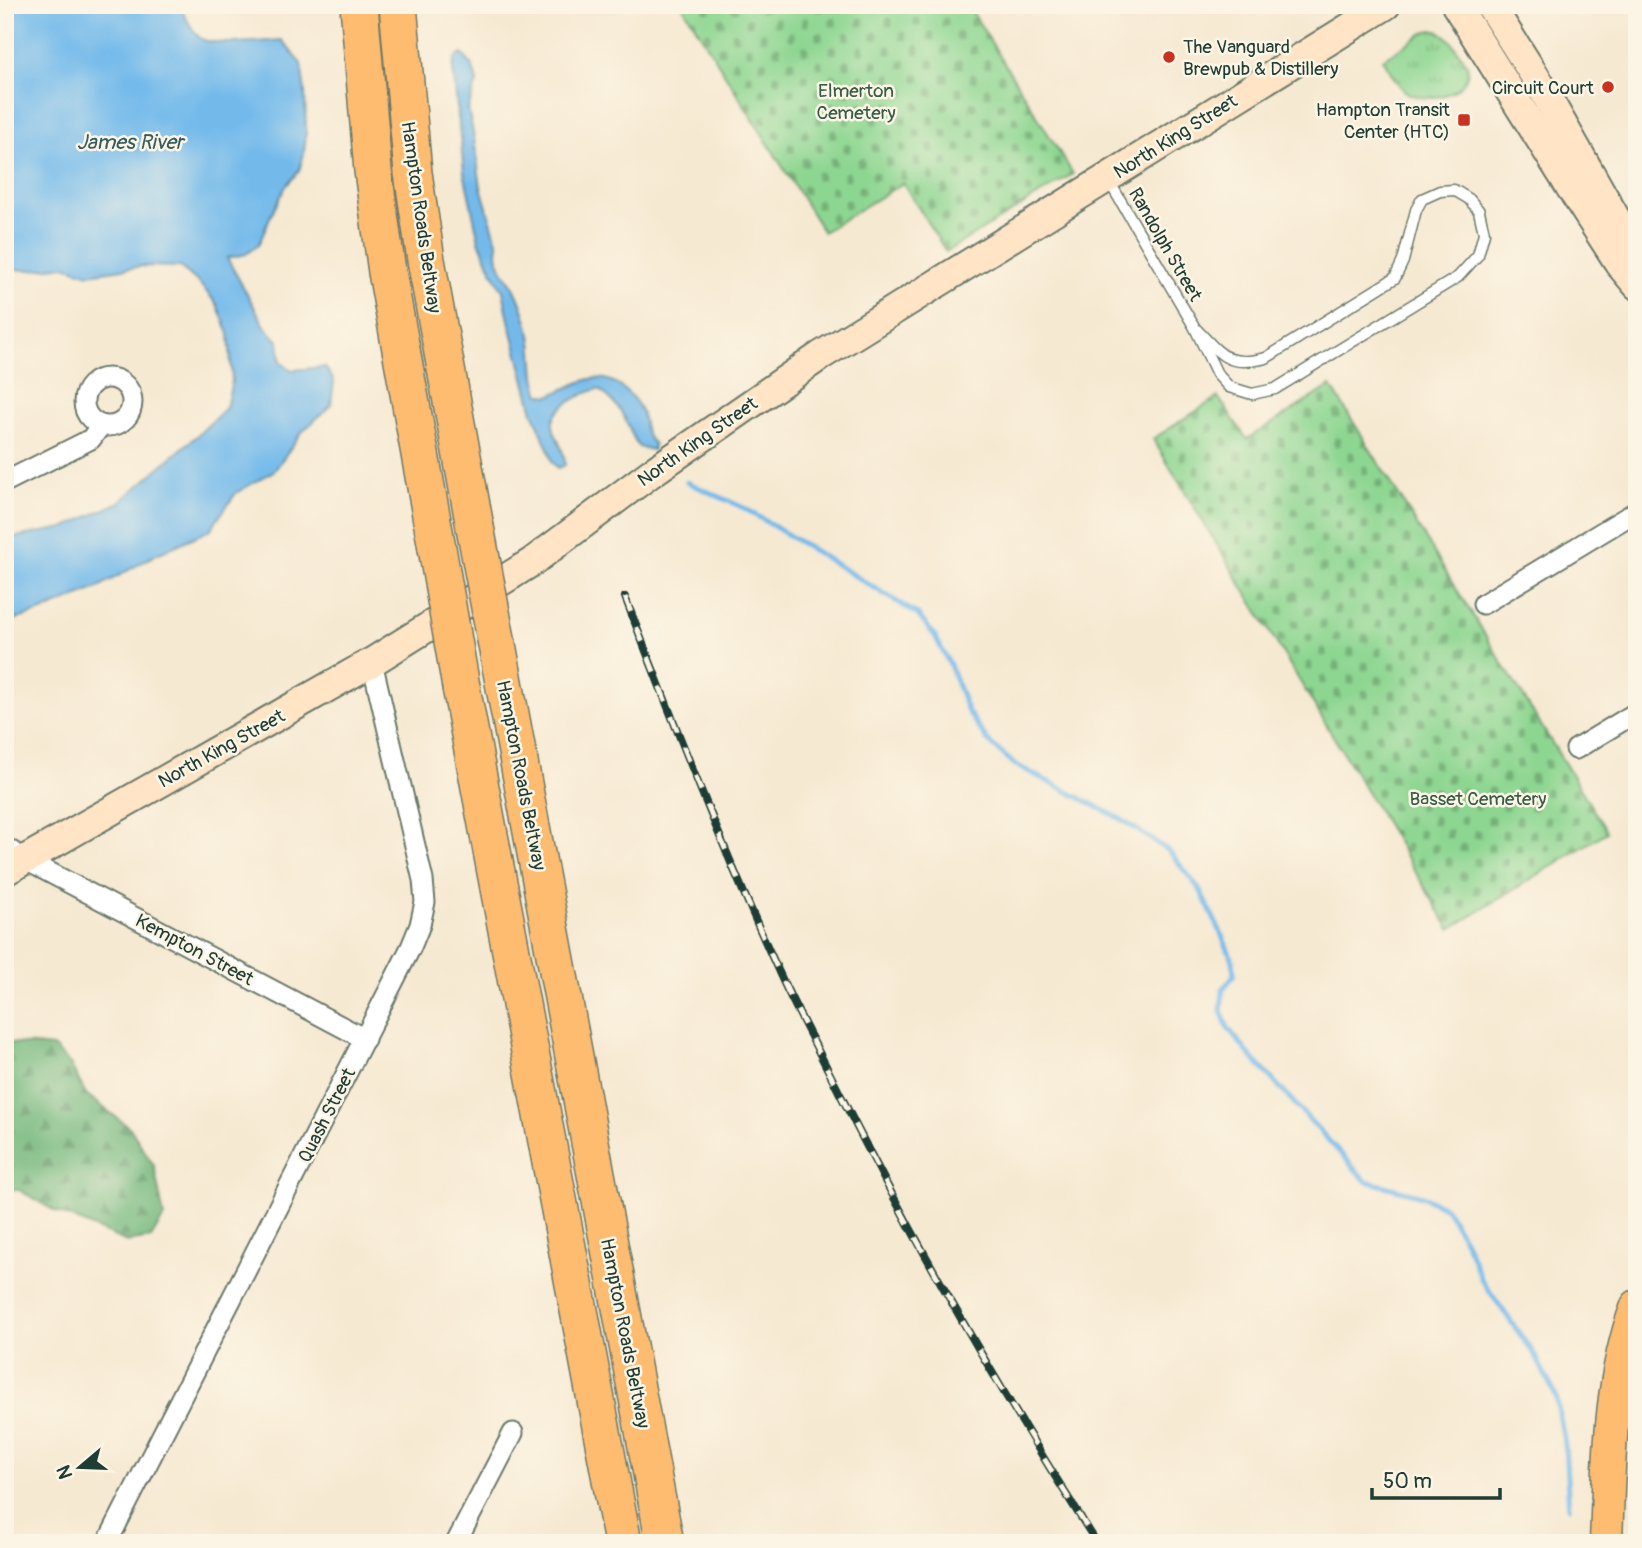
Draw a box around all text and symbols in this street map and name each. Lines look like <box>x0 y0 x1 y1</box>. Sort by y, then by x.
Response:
place label: The Vanguard Brewpub & Distillery <box>1183 35 1338 81</box>
marker: The Vanguard Brewpub & Distillery <box>1161 49 1177 65</box>
place label: Circuit Court <box>1492 76 1594 100</box>
park label: Elmerton Cemetery <box>816 79 896 125</box>
marker: Circuit Court <box>1600 79 1616 95</box>
street label: North King Street <box>1109 89 1242 184</box>
place label: Hampton Transit Center (HTC) <box>1316 98 1450 144</box>
marker: Hampton Transit Center (HTC) <box>1456 112 1472 128</box>
street label: Hampton Roads Beltway <box>396 120 446 315</box>
water label: James River <box>77 129 186 156</box>
street label: Randolph Street <box>1123 183 1207 306</box>
street label: North King Street <box>633 391 763 492</box>
street label: Hampton Roads Beltway <box>491 678 551 872</box>
street label: North King Street <box>154 704 289 794</box>
park label: Basset Cemetery <box>1410 787 1546 811</box>
street label: Kempton Street <box>131 909 258 991</box>
street label: Quash Street <box>293 1064 361 1167</box>
street label: Hampton Roads Beltway <box>595 1236 655 1430</box>
north arrow <box>46 1432 116 1502</box>
scale bar <box>1372 1457 1500 1501</box>
text: N <box>51 1462 78 1482</box>
text: 50 m <box>1383 1468 1432 1495</box>

